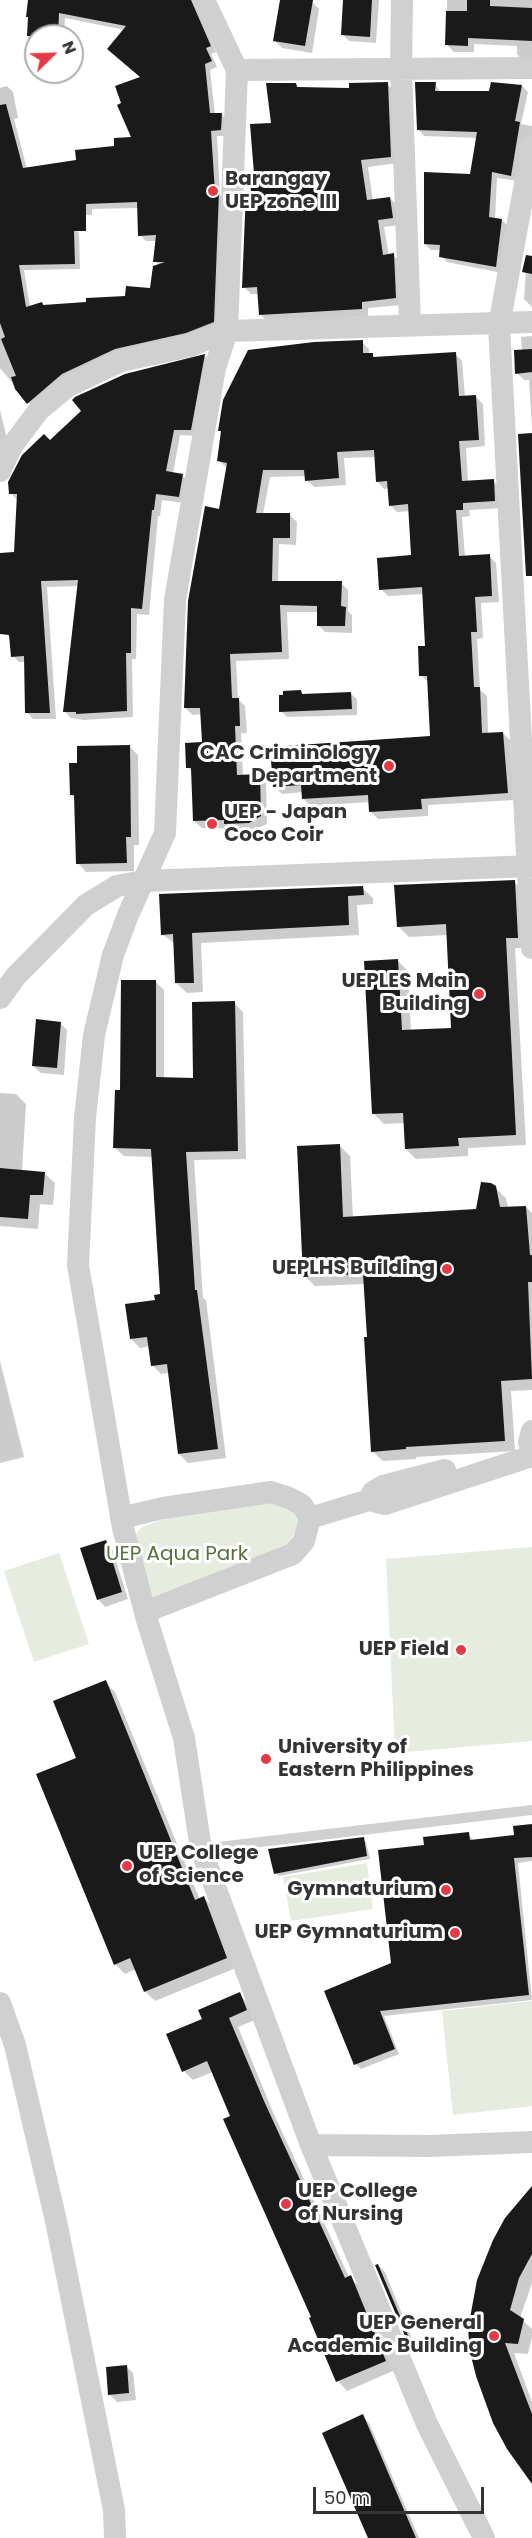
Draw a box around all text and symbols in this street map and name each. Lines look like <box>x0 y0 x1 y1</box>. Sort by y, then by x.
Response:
north arrow <box>24 24 84 84</box>
text: N <box>56 38 82 58</box>
place label: Barangay UEP zone III <box>225 168 337 215</box>
marker: Barangay UEP zone III <box>206 184 220 198</box>
place label: CAC Criminology Department <box>200 742 377 789</box>
marker: CAC Criminology Department <box>382 759 396 773</box>
place label: UEP - Japan Coco Coir <box>224 801 347 848</box>
marker: UEP - Japan Coco Coir <box>205 817 219 831</box>
place label: UEPLES Main Building <box>341 970 467 1017</box>
marker: UEPLES Main Building <box>472 987 486 1001</box>
place label: UEPLHS Building <box>272 1257 435 1281</box>
marker: UEPLHS Building <box>440 1262 454 1276</box>
park label: UEP Aqua Park <box>106 1543 248 1567</box>
place label: UEP Field <box>359 1638 449 1662</box>
marker: UEP Field <box>454 1643 468 1657</box>
place label: University of Eastern Philippines <box>278 1736 474 1783</box>
marker: University of Eastern Philippines <box>259 1752 273 1766</box>
place label: UEP College of Science <box>139 1842 259 1889</box>
marker: UEP College of Science <box>120 1859 134 1873</box>
place label: Gymnaturium <box>287 1878 434 1902</box>
marker: Gymnaturium <box>439 1883 453 1897</box>
place label: UEP Gymnaturium <box>255 1921 443 1945</box>
marker: UEP Gymnaturium <box>448 1926 462 1940</box>
place label: UEP College of Nursing <box>298 2180 418 2227</box>
marker: UEP College of Nursing <box>279 2197 293 2211</box>
place label: UEP General Academic Building <box>287 2312 482 2359</box>
marker: UEP General Academic Building <box>487 2329 501 2343</box>
scale bar <box>316 2475 487 2513</box>
text: 50 m <box>324 2485 370 2510</box>

